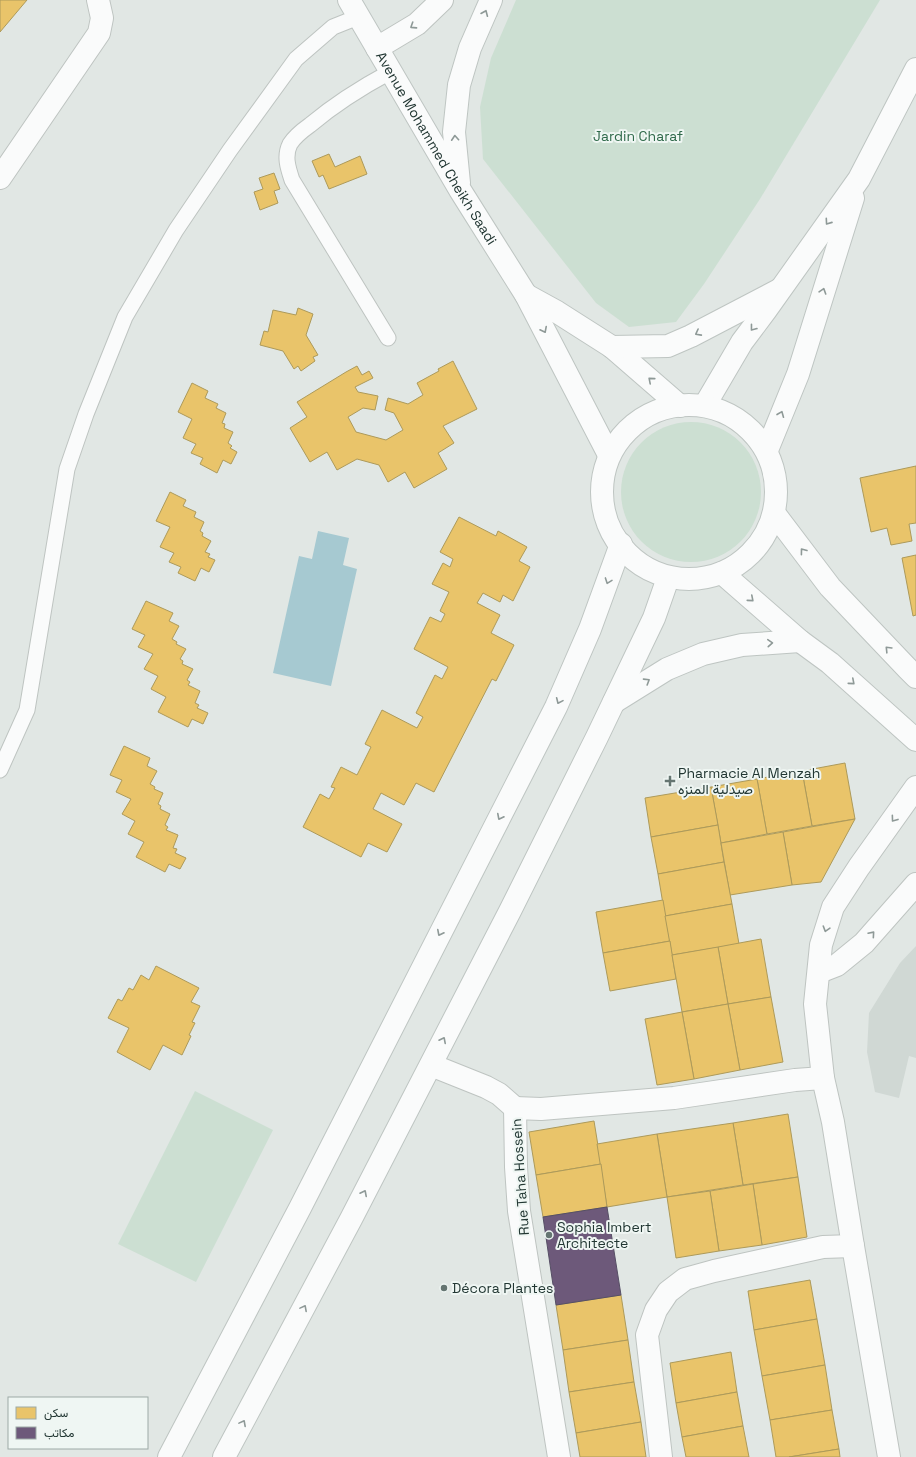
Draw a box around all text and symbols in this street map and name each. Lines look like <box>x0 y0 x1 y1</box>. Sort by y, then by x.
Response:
one-way arrow <box>481 9 489 16</box>
one-way arrow <box>410 21 417 29</box>
street label: Avenue Mohammed Cheikh Saadi <box>372 48 501 248</box>
park label: Jardin Charaf <box>593 127 683 145</box>
one-way arrow <box>450 135 459 141</box>
one-way arrow <box>826 218 833 225</box>
one-way arrow <box>818 288 827 295</box>
one-way arrow <box>750 323 757 330</box>
one-way arrow <box>539 326 547 333</box>
one-way arrow <box>694 328 702 336</box>
one-way arrow <box>648 378 655 385</box>
one-way arrow <box>777 411 785 418</box>
one-way arrow <box>801 549 808 556</box>
one-way arrow <box>604 577 612 584</box>
one-way arrow <box>747 594 754 601</box>
one-way arrow <box>767 639 773 648</box>
one-way arrow <box>886 646 893 654</box>
one-way arrow <box>847 677 854 684</box>
one-way arrow <box>643 678 650 686</box>
one-way arrow <box>556 697 564 705</box>
place label: Pharmacie Al Menzah صيدلية المنزه <box>678 764 820 798</box>
marker: Pharmacie Al Menzah صيدلية المنزه <box>665 776 675 786</box>
one-way arrow <box>497 813 505 820</box>
one-way arrow <box>892 814 899 821</box>
one-way arrow <box>823 925 831 932</box>
one-way arrow <box>438 929 445 936</box>
one-way arrow <box>868 931 875 938</box>
one-way arrow <box>439 1037 446 1044</box>
street label: Rue Taha Hossein <box>507 1118 533 1236</box>
one-way arrow <box>360 1190 367 1197</box>
place label: Sophia Imbert Architecte <box>557 1218 651 1252</box>
marker: Sophia Imbert Architecte <box>544 1230 554 1240</box>
place label: Décora Plantes <box>452 1279 553 1297</box>
marker: Décora Plantes <box>439 1283 449 1293</box>
one-way arrow <box>299 1305 306 1312</box>
legend <box>8 1397 148 1449</box>
text: سكن <box>44 1405 68 1421</box>
one-way arrow <box>238 1419 245 1427</box>
text: مكاتب <box>44 1425 75 1441</box>

